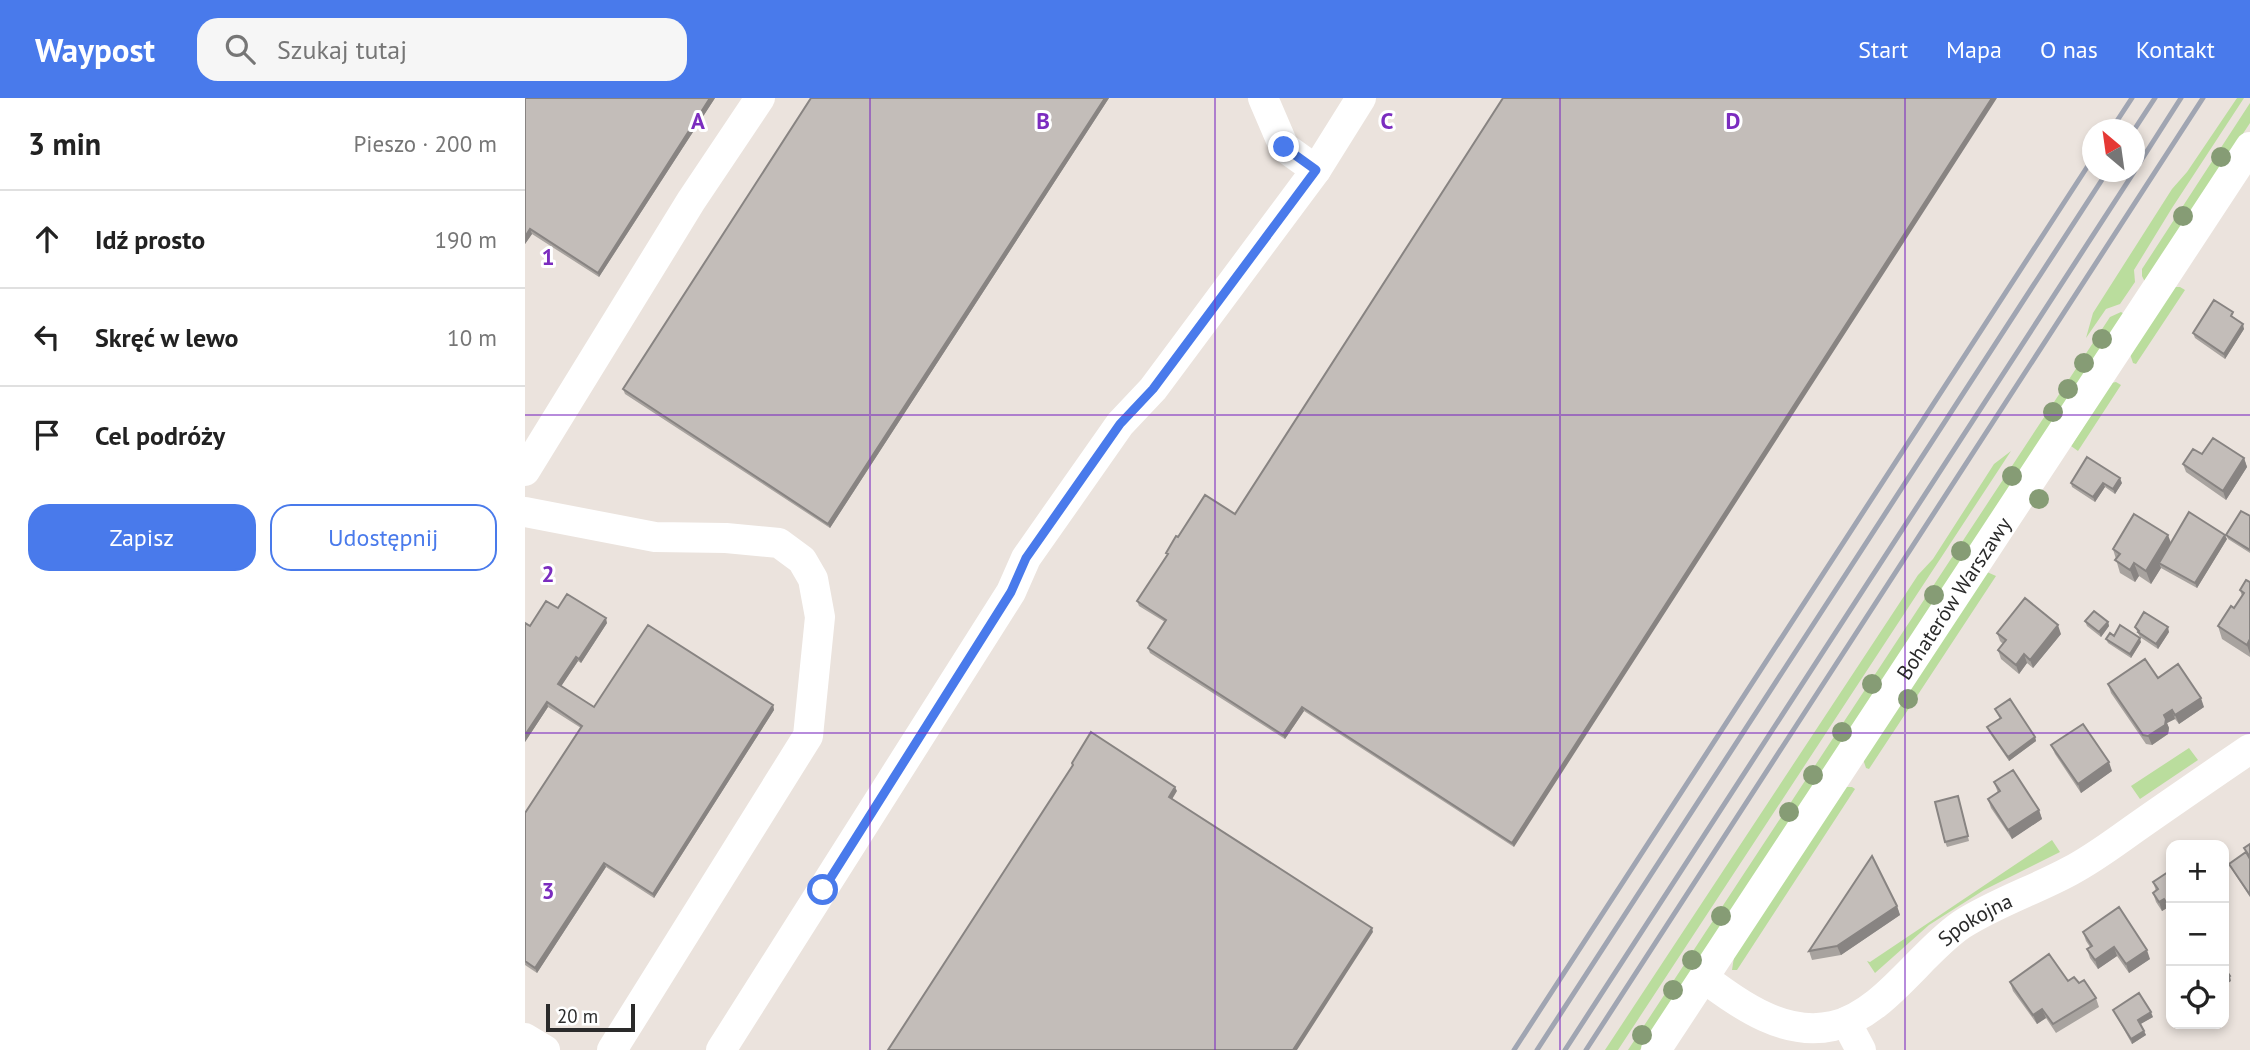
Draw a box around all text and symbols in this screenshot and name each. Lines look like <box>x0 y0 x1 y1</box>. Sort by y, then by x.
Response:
search box <box>197 18 687 81</box>
text: Waypost <box>35 28 155 71</box>
icon: search <box>221 30 259 68</box>
text: Szukaj tutaj <box>277 33 407 66</box>
text: Start <box>1858 34 1908 65</box>
text: Mapa <box>1946 34 2002 65</box>
text: O nas <box>2040 34 2098 65</box>
text: Kontakt <box>2136 34 2215 65</box>
text: A <box>691 106 705 135</box>
text: B <box>1036 106 1050 135</box>
text: C <box>1381 106 1394 135</box>
text: D <box>1726 106 1740 135</box>
north arrow <box>2082 119 2145 182</box>
text: 3 min <box>28 124 101 163</box>
text: Pieszo · 200 m <box>354 129 497 158</box>
route end <box>1268 131 1299 162</box>
icon: ahead <box>28 220 66 258</box>
text: Idź prosto <box>95 223 205 256</box>
text: 190 m <box>435 225 497 254</box>
text: 1 <box>541 242 555 271</box>
icon: left <box>28 318 66 356</box>
text: Skręć w lewo <box>95 321 239 354</box>
text: 10 m <box>447 323 497 352</box>
icon: arrive <box>28 416 66 454</box>
text: Cel podróży <box>95 419 225 452</box>
button: Zapisz <box>28 504 256 571</box>
button: Udostępnij <box>270 504 497 571</box>
street label: Bohaterów Warszawy <box>1890 511 2017 685</box>
text: 2 <box>541 559 555 588</box>
map controls <box>2166 840 2229 1029</box>
button: + <box>2166 840 2229 903</box>
route start <box>807 874 838 905</box>
text: 3 <box>541 876 555 905</box>
street label: Spokojna <box>1932 887 2016 952</box>
button: − <box>2166 903 2229 966</box>
button: locate <box>2166 966 2229 1029</box>
scale bar <box>546 1001 635 1033</box>
text: 20 m <box>557 1004 598 1028</box>

